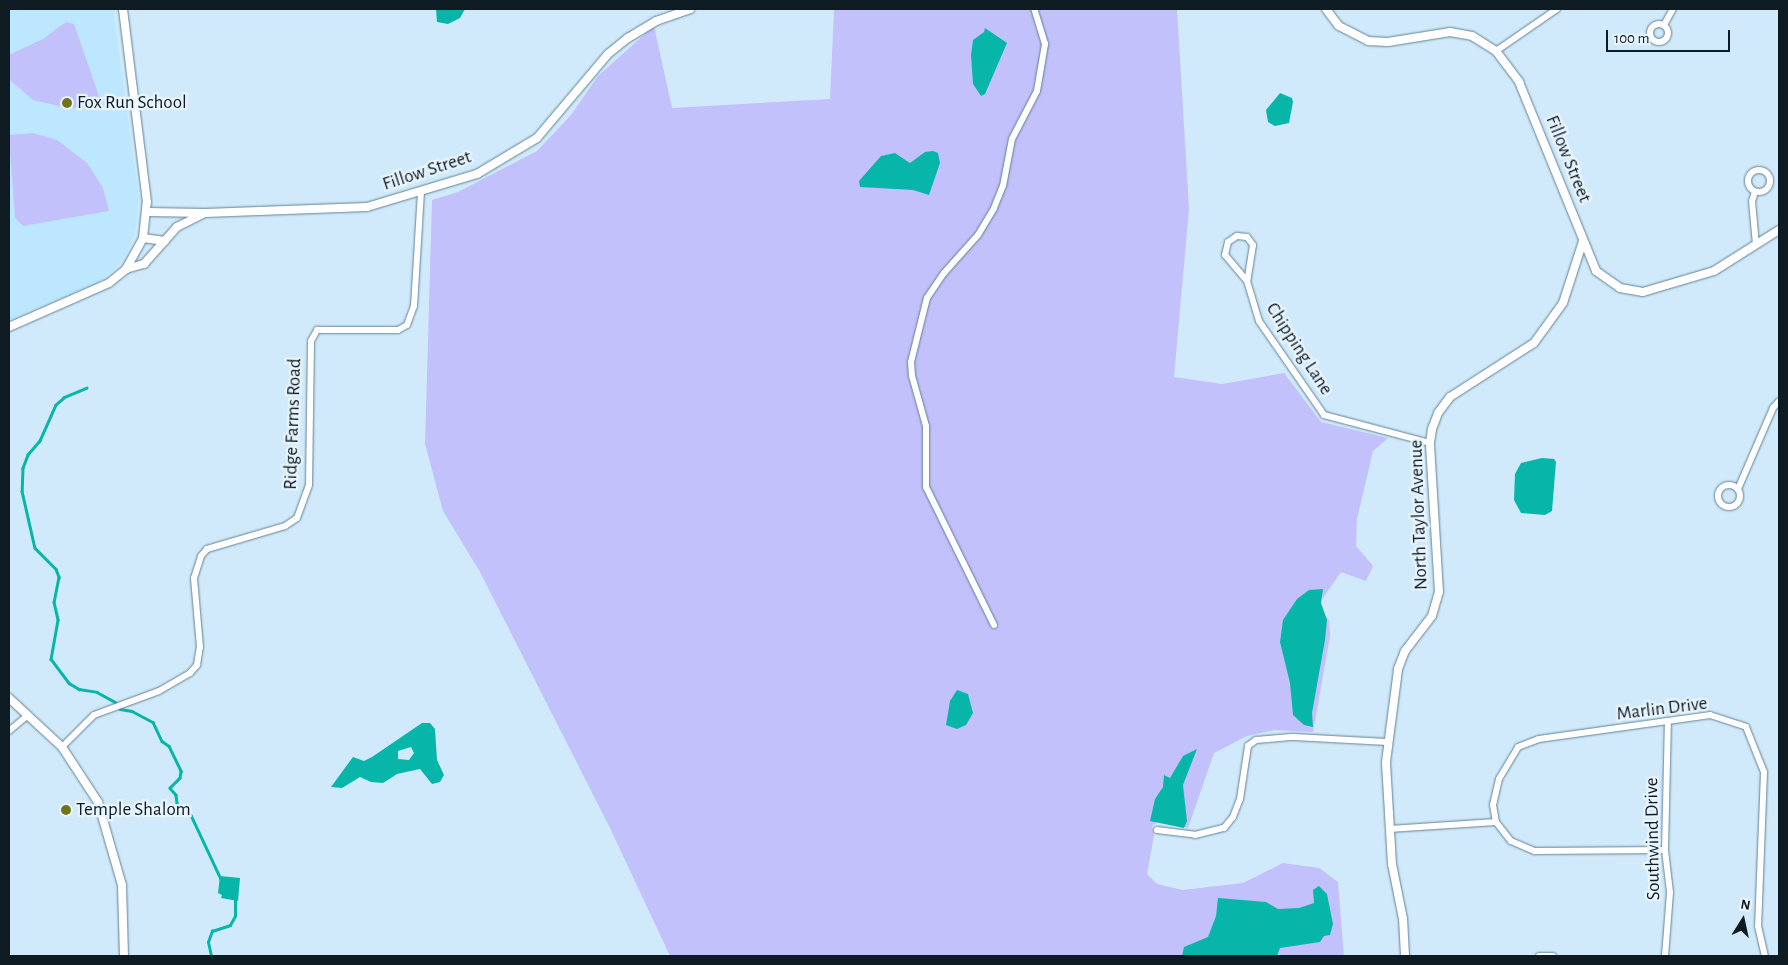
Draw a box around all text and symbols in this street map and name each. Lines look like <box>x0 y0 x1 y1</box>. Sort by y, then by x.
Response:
scale bar <box>1608 20 1732 52</box>
text: 100 m <box>1614 31 1649 46</box>
place label: Fox Run School <box>77 92 187 114</box>
marker: Fox Run School <box>61 97 73 109</box>
street label: Fillow Street <box>1540 112 1596 206</box>
street label: Fillow Street <box>380 146 474 196</box>
street label: Chipping Lane <box>1261 299 1337 399</box>
street label: Ridge Farms Road <box>279 358 307 490</box>
street label: North Taylor Avenue <box>1405 440 1433 590</box>
street label: Marlin Drive <box>1615 692 1709 726</box>
street label: Southwind Drive <box>1641 777 1665 901</box>
place label: Temple Shalom <box>76 799 191 821</box>
marker: Temple Shalom <box>60 804 72 816</box>
north arrow <box>1718 895 1768 945</box>
text: N <box>1740 897 1752 913</box>

